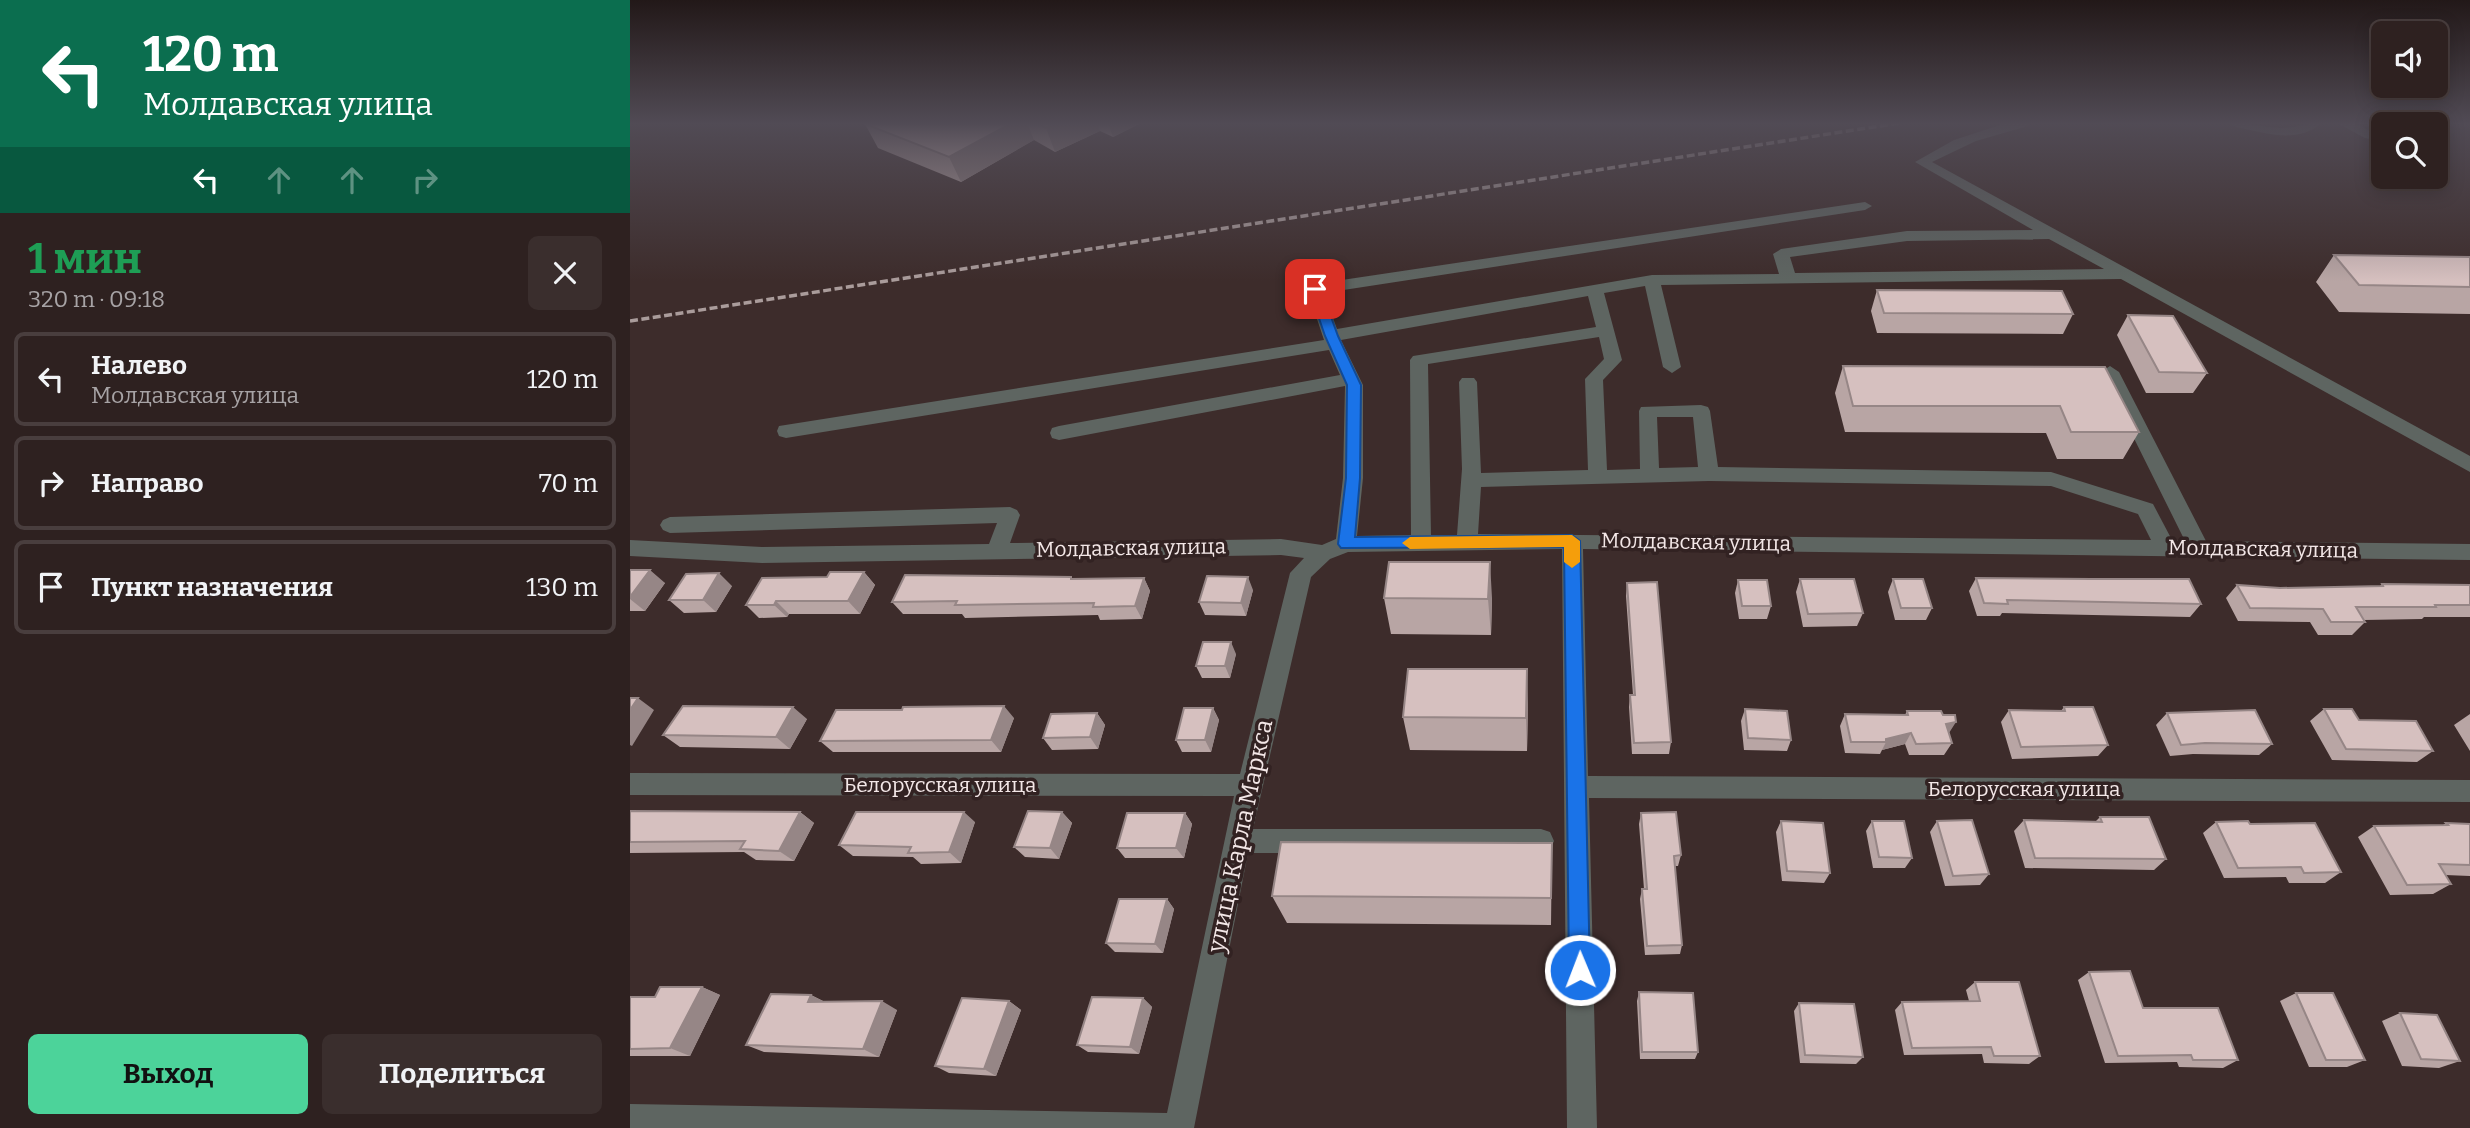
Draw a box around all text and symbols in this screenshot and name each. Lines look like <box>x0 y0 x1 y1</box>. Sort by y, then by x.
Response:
map controls <box>2371 21 2448 189</box>
button: sound <box>2371 21 2448 98</box>
text: 120 m <box>143 25 278 84</box>
icon: left <box>28 28 119 119</box>
text: Молдавская улица <box>143 85 433 123</box>
button: search <box>2371 112 2448 189</box>
icon: left <box>187 161 225 199</box>
icon: ahead <box>260 161 298 199</box>
icon: ahead <box>333 161 371 199</box>
icon: right <box>406 161 444 199</box>
text: 1 мин <box>28 234 142 284</box>
button: close <box>528 236 602 310</box>
pin <box>1285 259 1345 319</box>
icon: arrive <box>1296 270 1334 308</box>
text: 320 m · 09:18 <box>28 285 165 313</box>
text: Налево <box>91 350 187 381</box>
icon: left <box>32 360 70 398</box>
text: 120 m <box>527 364 598 395</box>
text: Молдавская улица <box>91 381 299 409</box>
icon: right <box>32 464 70 502</box>
text: Направо <box>91 468 204 499</box>
text: 70 m <box>539 468 598 499</box>
street label: Молдавская улица <box>1601 527 1792 557</box>
street label: Молдавская улица <box>1036 533 1227 563</box>
street label: Молдавская улица <box>2168 534 2359 564</box>
icon: arrive <box>32 568 70 606</box>
text: Пункт назначения <box>91 572 333 603</box>
text: 130 m <box>526 572 598 603</box>
street label: улица Карла Маркса <box>1201 717 1278 956</box>
street label: Белорусская улица <box>843 772 1037 798</box>
street label: Белорусская улица <box>1927 776 2121 802</box>
position arrow <box>1543 933 1617 1007</box>
button: Выход <box>28 1034 308 1114</box>
button: Поделиться <box>322 1034 602 1114</box>

